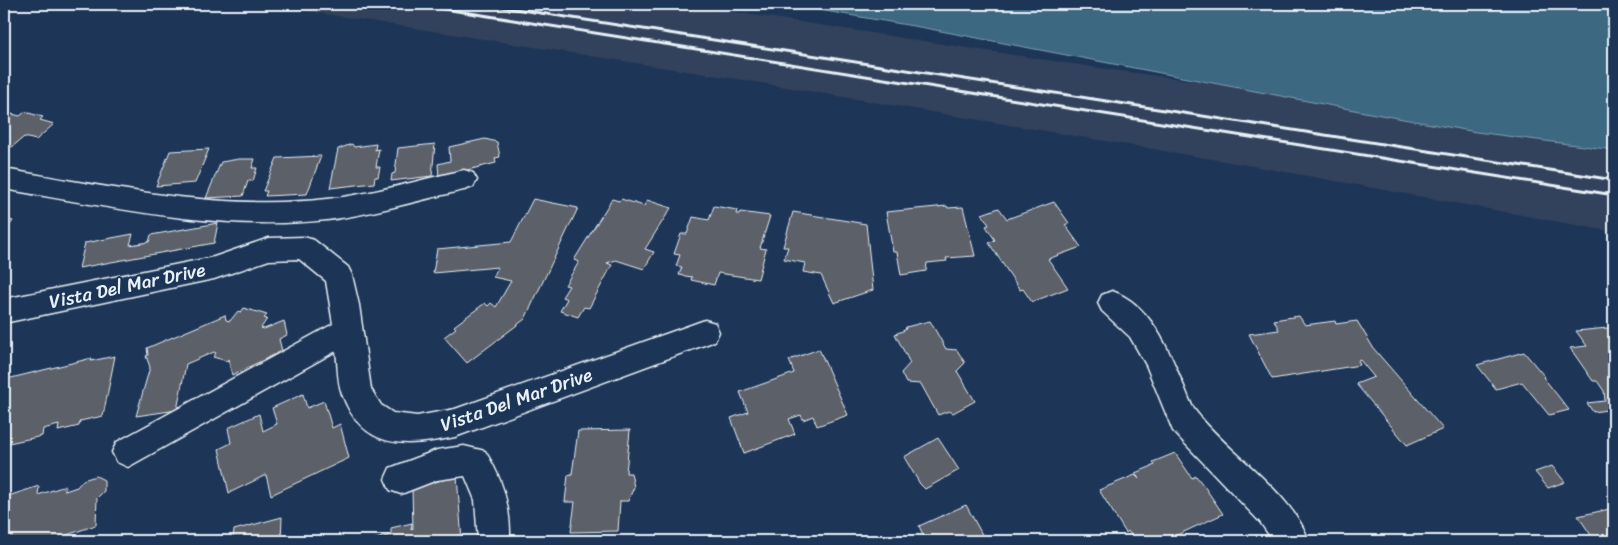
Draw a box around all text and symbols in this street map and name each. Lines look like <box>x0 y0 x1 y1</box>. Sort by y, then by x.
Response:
street label: Vista Del Mar Drive <box>46 253 208 318</box>
street label: Vista Del Mar Drive <box>436 358 597 441</box>

